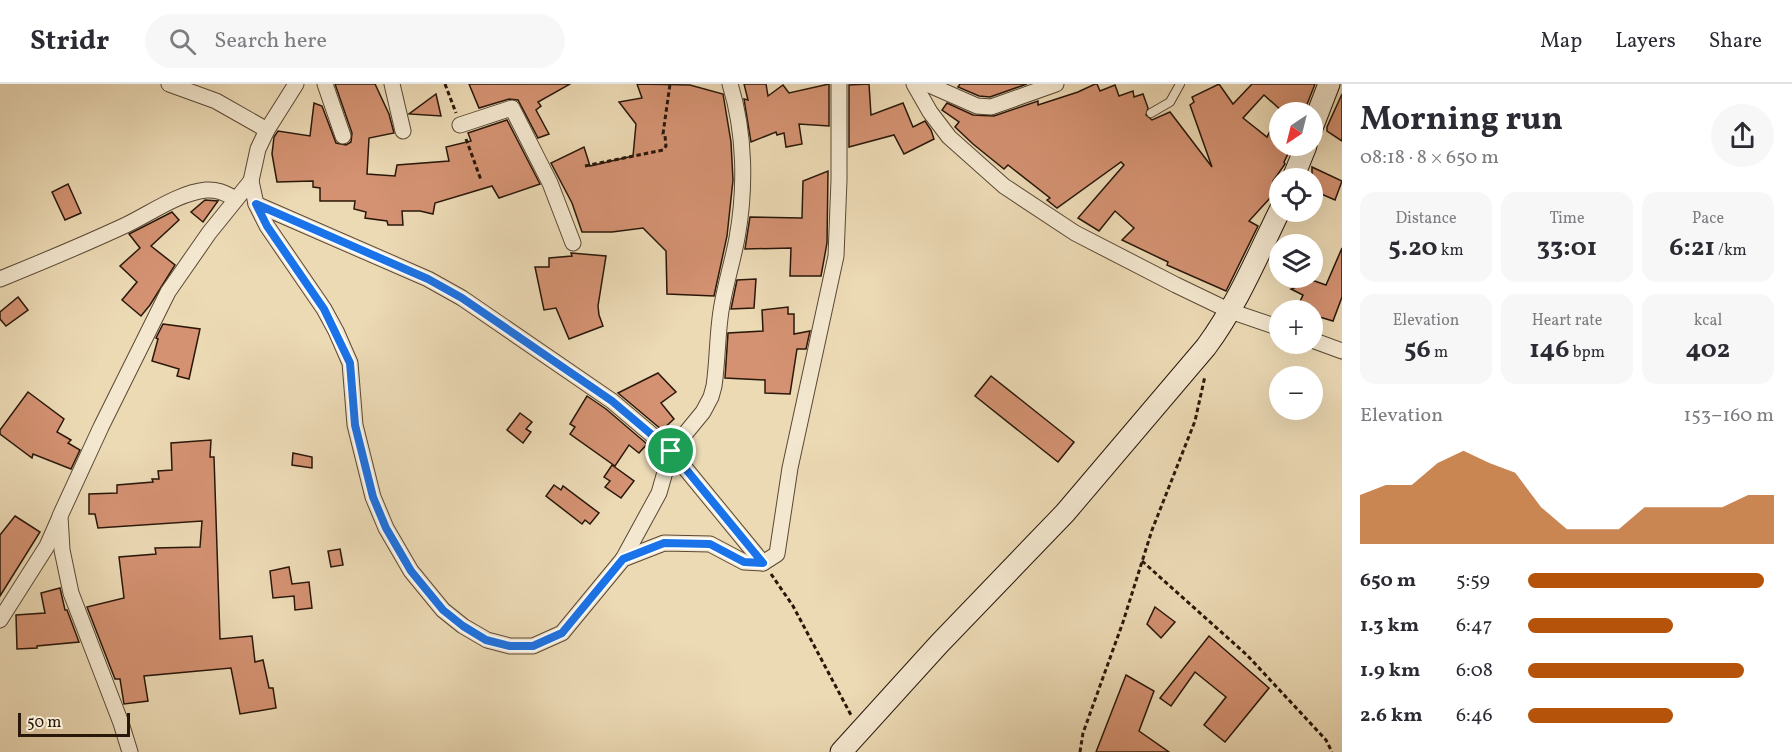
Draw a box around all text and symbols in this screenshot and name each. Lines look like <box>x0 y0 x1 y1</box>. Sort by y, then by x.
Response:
search box <box>145 14 565 68</box>
text: Stridr <box>30 22 109 61</box>
icon: search <box>166 25 199 58</box>
text: Search here <box>214 26 327 57</box>
text: Map <box>1540 27 1582 56</box>
text: Layers <box>1615 27 1676 56</box>
text: Share <box>1709 27 1762 56</box>
text: Morning run <box>1360 98 1563 144</box>
north arrow <box>1269 102 1323 156</box>
map controls <box>1269 102 1323 420</box>
button: share <box>1711 104 1774 167</box>
text: 08:18 · 8 × 650 m <box>1360 144 1499 172</box>
button: locate <box>1269 168 1323 222</box>
text: Distance <box>1395 208 1457 230</box>
text: Time <box>1549 208 1585 230</box>
text: Pace <box>1692 208 1724 230</box>
text: 5.20 <box>1388 230 1438 266</box>
text: 33:01 <box>1537 230 1597 266</box>
text: 6:21 <box>1669 230 1715 266</box>
button: layers <box>1269 234 1323 288</box>
text: km <box>1438 240 1464 262</box>
text: /km <box>1715 240 1747 262</box>
button: + <box>1269 300 1323 354</box>
text: Elevation <box>1393 310 1459 332</box>
text: Heart rate <box>1532 310 1602 332</box>
text: kcal <box>1694 310 1722 332</box>
text: 56 <box>1404 332 1431 368</box>
text: 146 <box>1529 332 1570 368</box>
text: 402 <box>1686 332 1730 368</box>
text: m <box>1431 342 1448 364</box>
text: bpm <box>1570 342 1605 364</box>
button: − <box>1269 366 1323 420</box>
text: Elevation <box>1360 402 1443 430</box>
text: 153–160 m <box>1683 402 1774 430</box>
pin <box>645 425 696 476</box>
icon: arrive <box>654 434 687 467</box>
text: 650 m <box>1360 567 1416 595</box>
text: 5:59 <box>1456 567 1490 595</box>
text: 1.3 km <box>1360 612 1419 640</box>
text: 6:47 <box>1456 612 1492 640</box>
text: 1.9 km <box>1360 657 1420 685</box>
text: 6:08 <box>1456 657 1493 685</box>
text: 2.6 km <box>1360 702 1423 730</box>
text: 6:46 <box>1456 702 1493 730</box>
scale bar <box>18 710 130 738</box>
text: 50 m <box>27 712 61 734</box>

